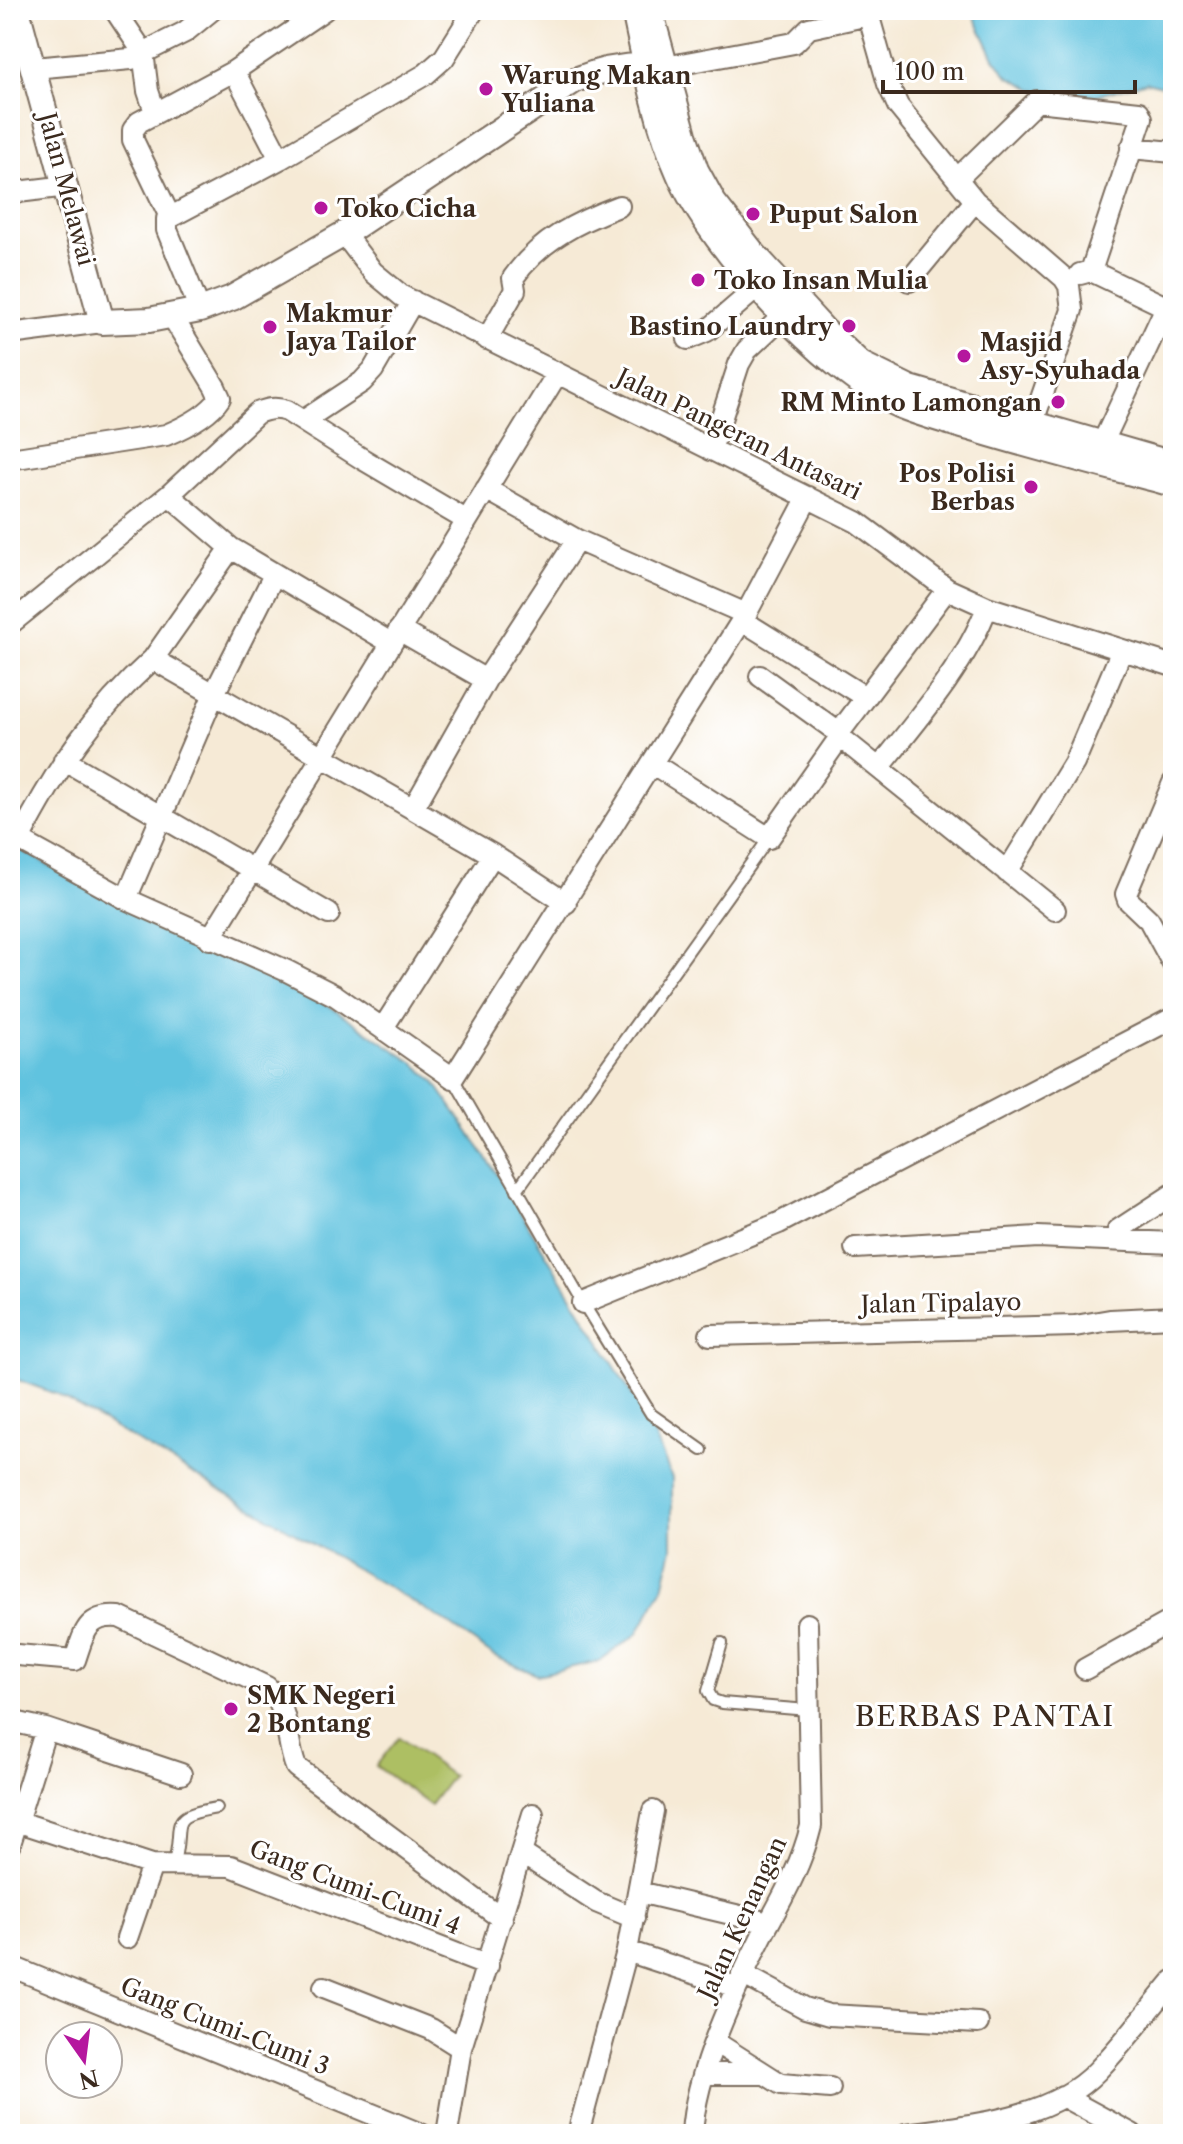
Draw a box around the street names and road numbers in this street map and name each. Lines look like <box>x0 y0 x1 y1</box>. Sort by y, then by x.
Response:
street label: Jalan Melawai <box>32 105 101 269</box>
street label: Jalan Pangeran Antasari <box>608 360 866 506</box>
street label: Jalan Tipalayo <box>857 1287 1021 1319</box>
street label: Jalan Kenangan <box>690 1832 792 2008</box>
street label: Gang Cumi-Cumi 4 <box>246 1833 464 1941</box>
street label: Gang Cumi-Cumi 3 <box>116 1971 334 2081</box>

